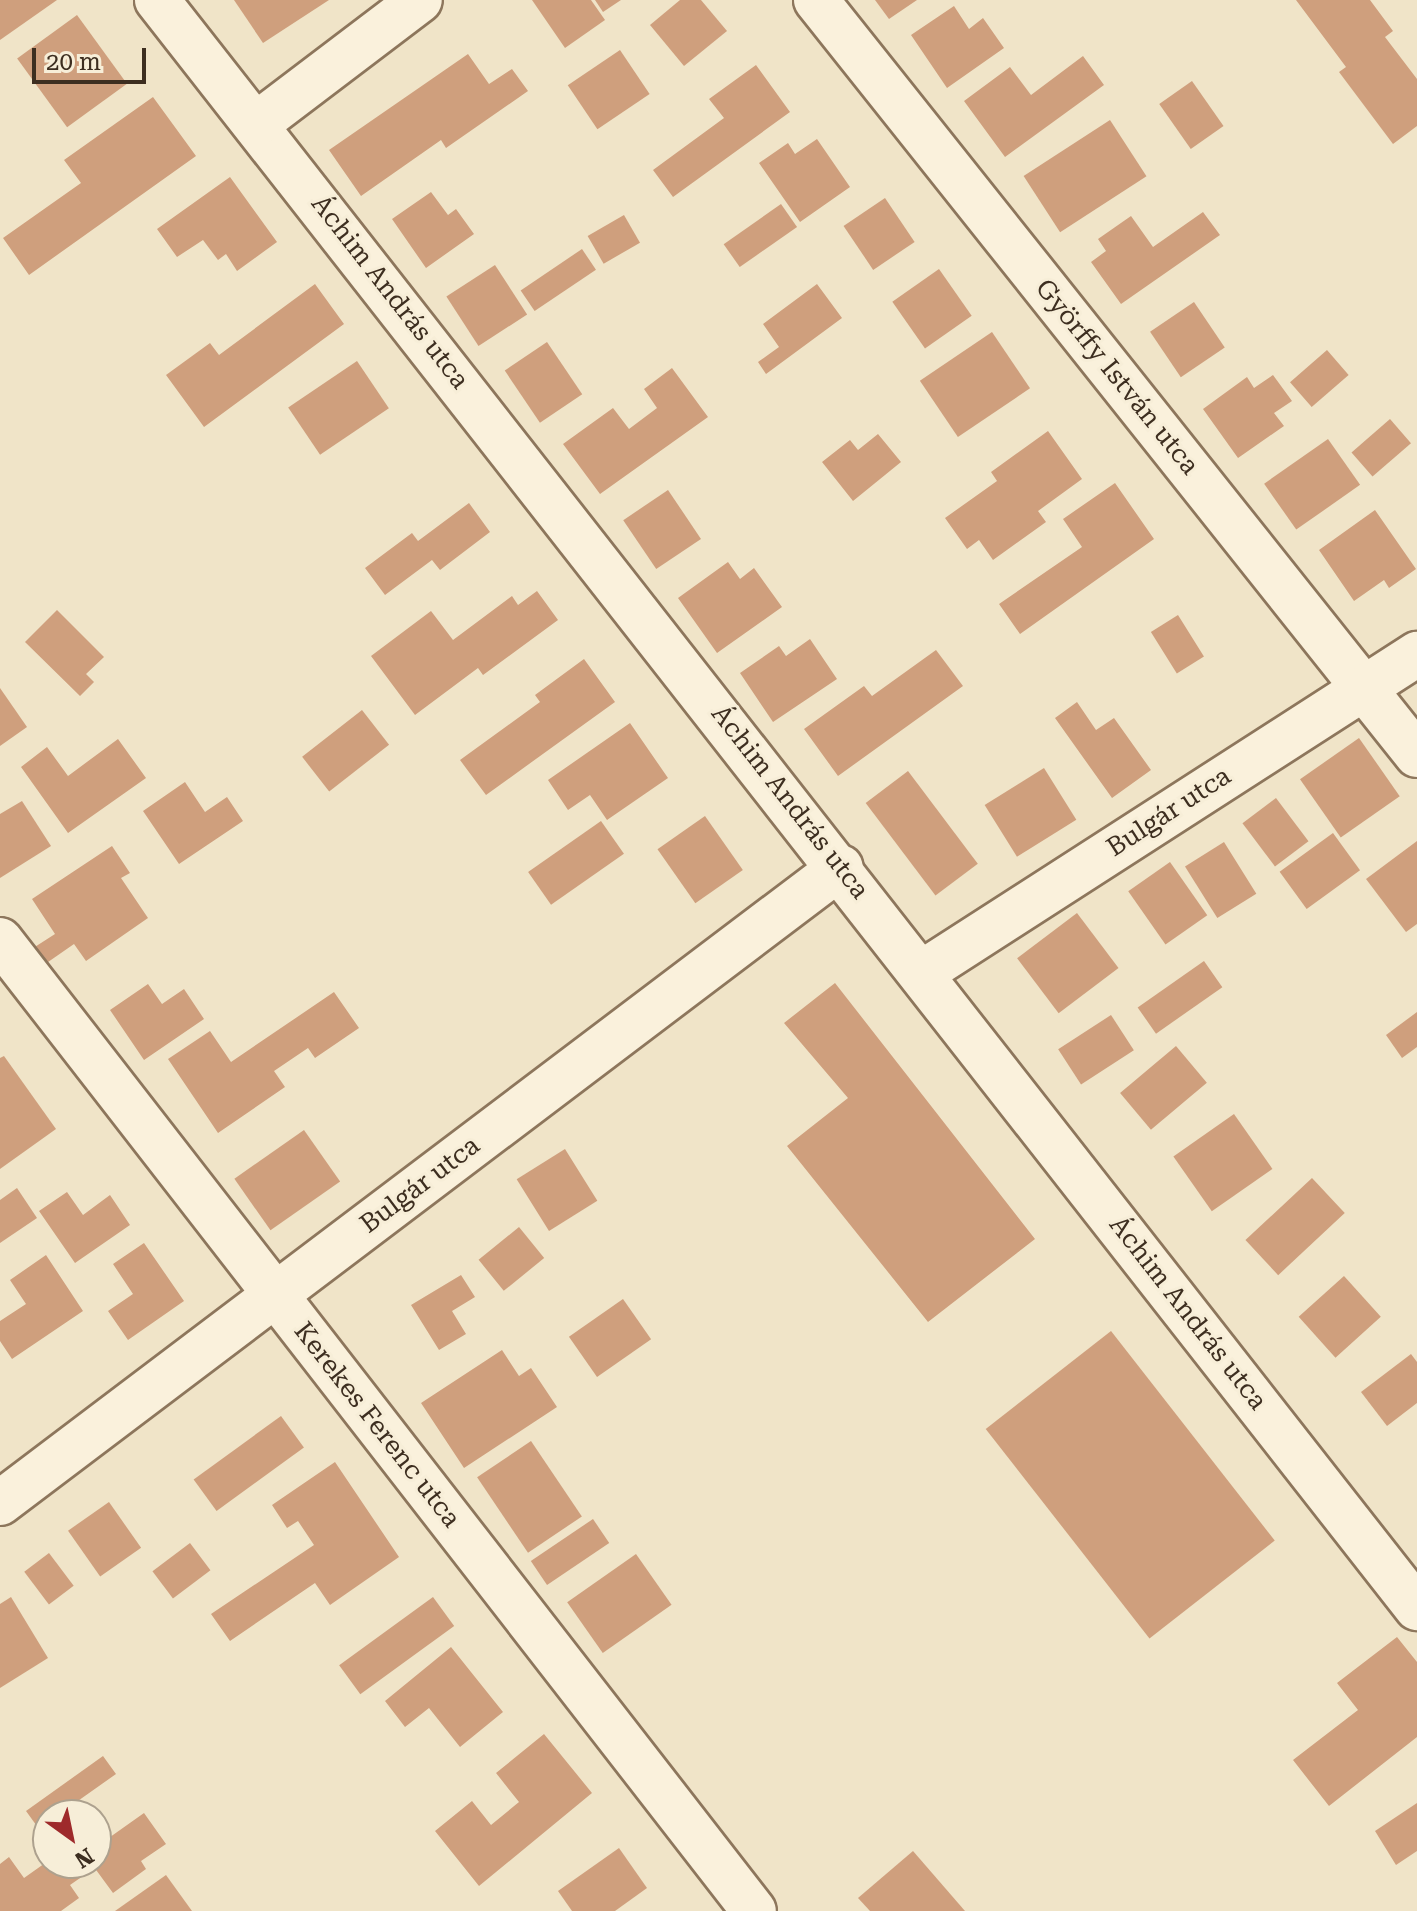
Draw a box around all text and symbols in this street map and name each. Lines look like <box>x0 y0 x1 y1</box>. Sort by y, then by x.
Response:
scale bar <box>36 32 150 82</box>
text: 20 m <box>46 48 101 76</box>
street label: Áchim András utca <box>305 189 475 395</box>
street label: Györffy István utca <box>1029 273 1205 481</box>
street label: Áchim András utca <box>705 699 875 905</box>
street label: Bulgár utca <box>1101 760 1237 864</box>
street label: Bulgár utca <box>354 1130 486 1240</box>
street label: Áchim András utca <box>1103 1210 1273 1416</box>
street label: Kerekes Ferenc utca <box>287 1316 467 1534</box>
north arrow <box>32 1799 112 1879</box>
text: N <box>70 1843 98 1873</box>

